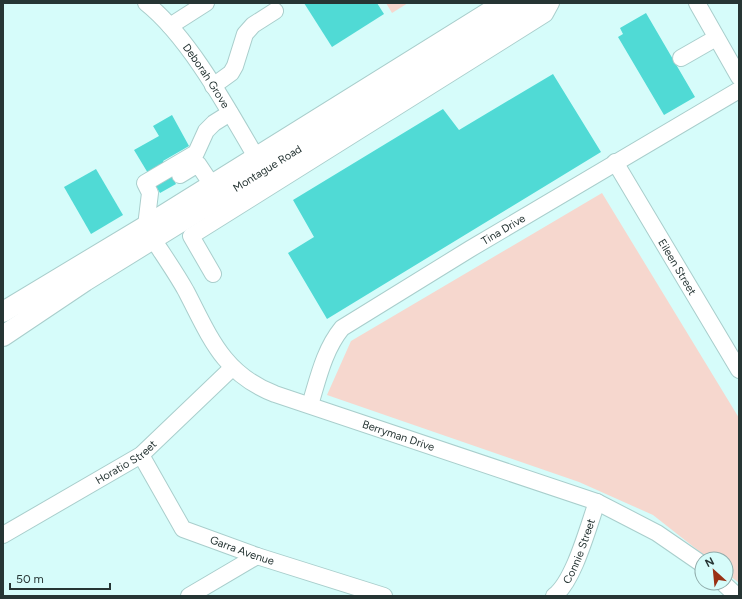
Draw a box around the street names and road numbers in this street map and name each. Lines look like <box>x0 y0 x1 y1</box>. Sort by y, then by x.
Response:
street label: Deborah Grove <box>180 41 232 111</box>
street label: Montague Road <box>231 142 304 195</box>
street label: Tina Drive <box>479 212 528 248</box>
street label: Eileen Street <box>655 237 699 298</box>
street label: Berryman Drive <box>361 418 436 454</box>
street label: Horatio Street <box>93 438 159 487</box>
street label: Connie Street <box>560 517 598 586</box>
street label: Garra Avenue <box>208 533 276 568</box>

